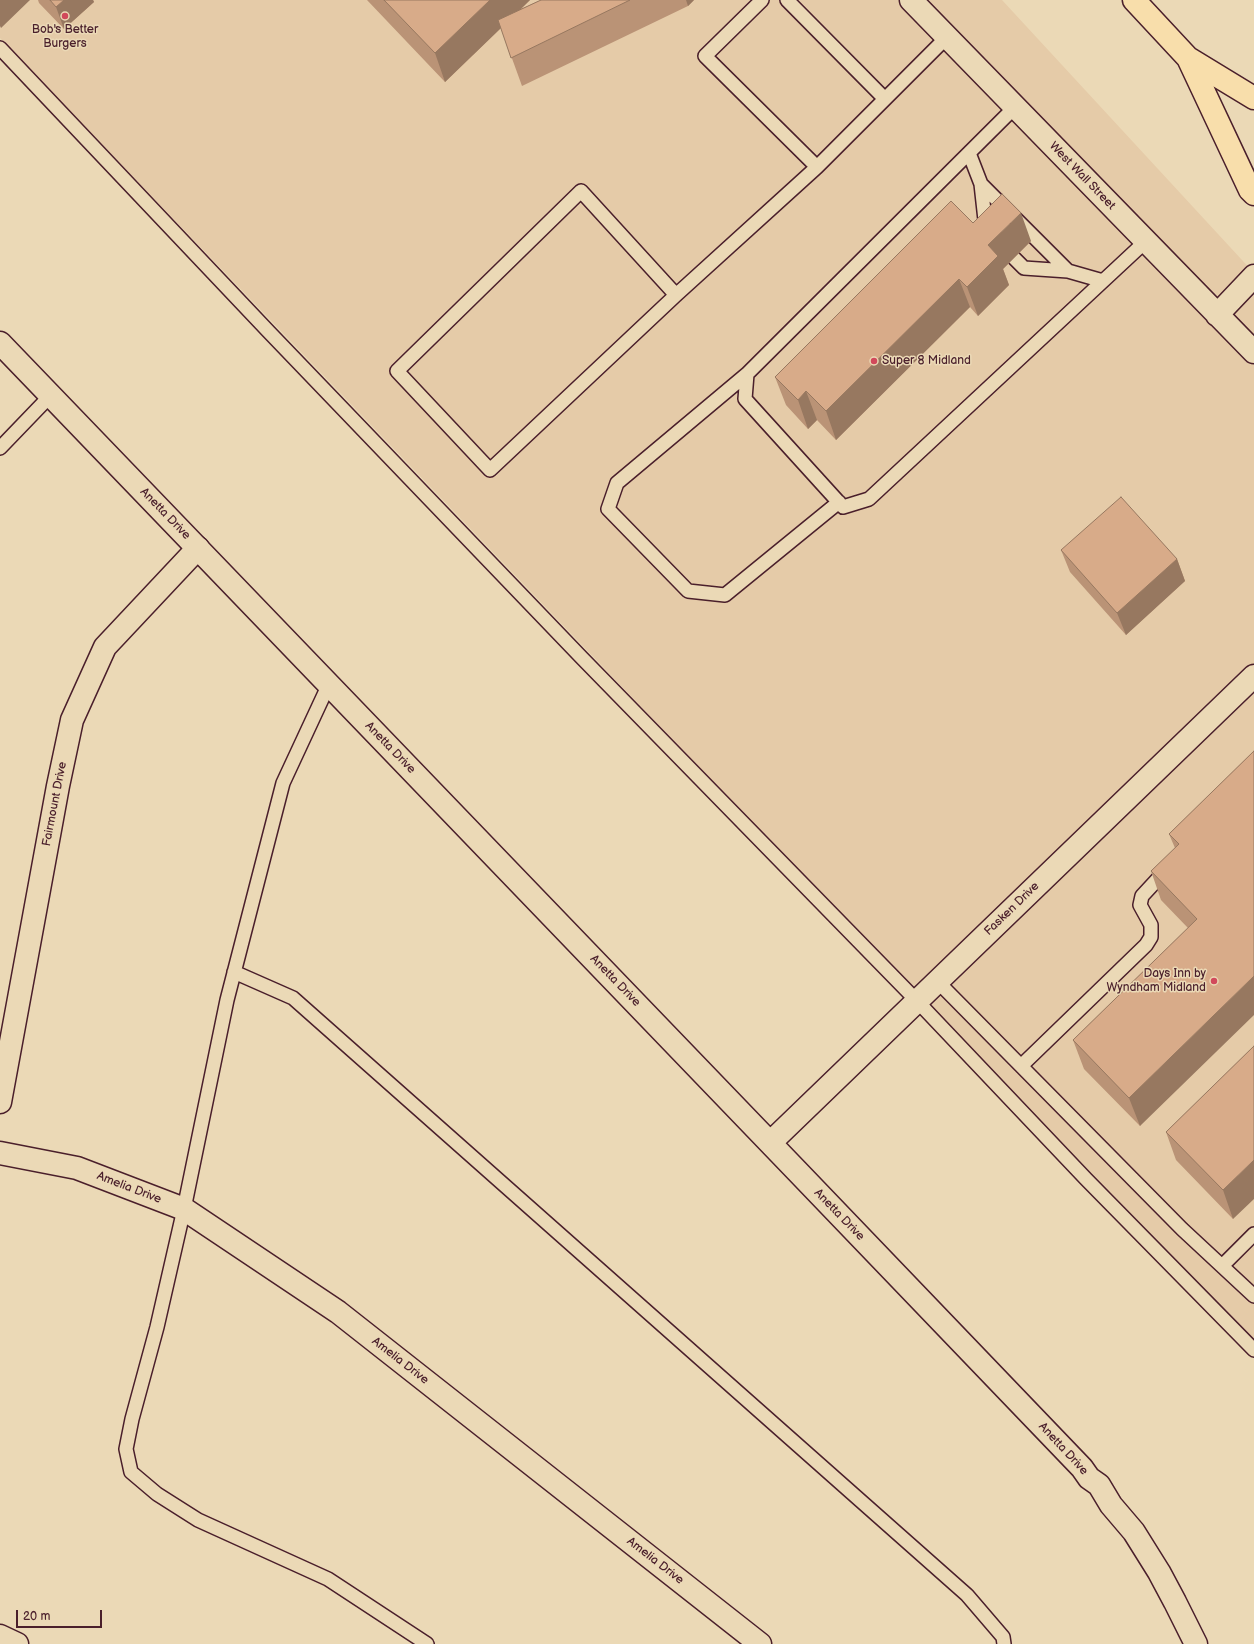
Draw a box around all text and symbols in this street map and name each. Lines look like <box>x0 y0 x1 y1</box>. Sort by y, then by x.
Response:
marker: Bob's Better Burgers <box>60 11 70 21</box>
place label: Bob's Better Burgers <box>32 23 98 51</box>
street label: West Wall Street <box>1046 139 1118 213</box>
place label: Super 8 Midland <box>882 354 971 368</box>
marker: Super 8 Midland <box>869 356 879 366</box>
street label: Anetta Drive <box>137 485 193 543</box>
street label: Anetta Drive <box>362 719 418 777</box>
street label: Fairmount Drive <box>40 760 70 848</box>
street label: Fasken Drive <box>982 879 1042 939</box>
street label: Anetta Drive <box>587 952 643 1010</box>
place label: Days Inn by Wyndham Midland <box>1106 967 1206 995</box>
marker: Days Inn by Wyndham Midland <box>1209 976 1219 986</box>
street label: Amelia Drive <box>95 1169 163 1207</box>
street label: Anetta Drive <box>811 1186 867 1244</box>
street label: Amelia Drive <box>369 1334 431 1388</box>
street label: Anetta Drive <box>1035 1420 1091 1478</box>
street label: Amelia Drive <box>624 1534 686 1588</box>
scale bar <box>18 1602 104 1628</box>
text: 20 m <box>23 1609 50 1624</box>

